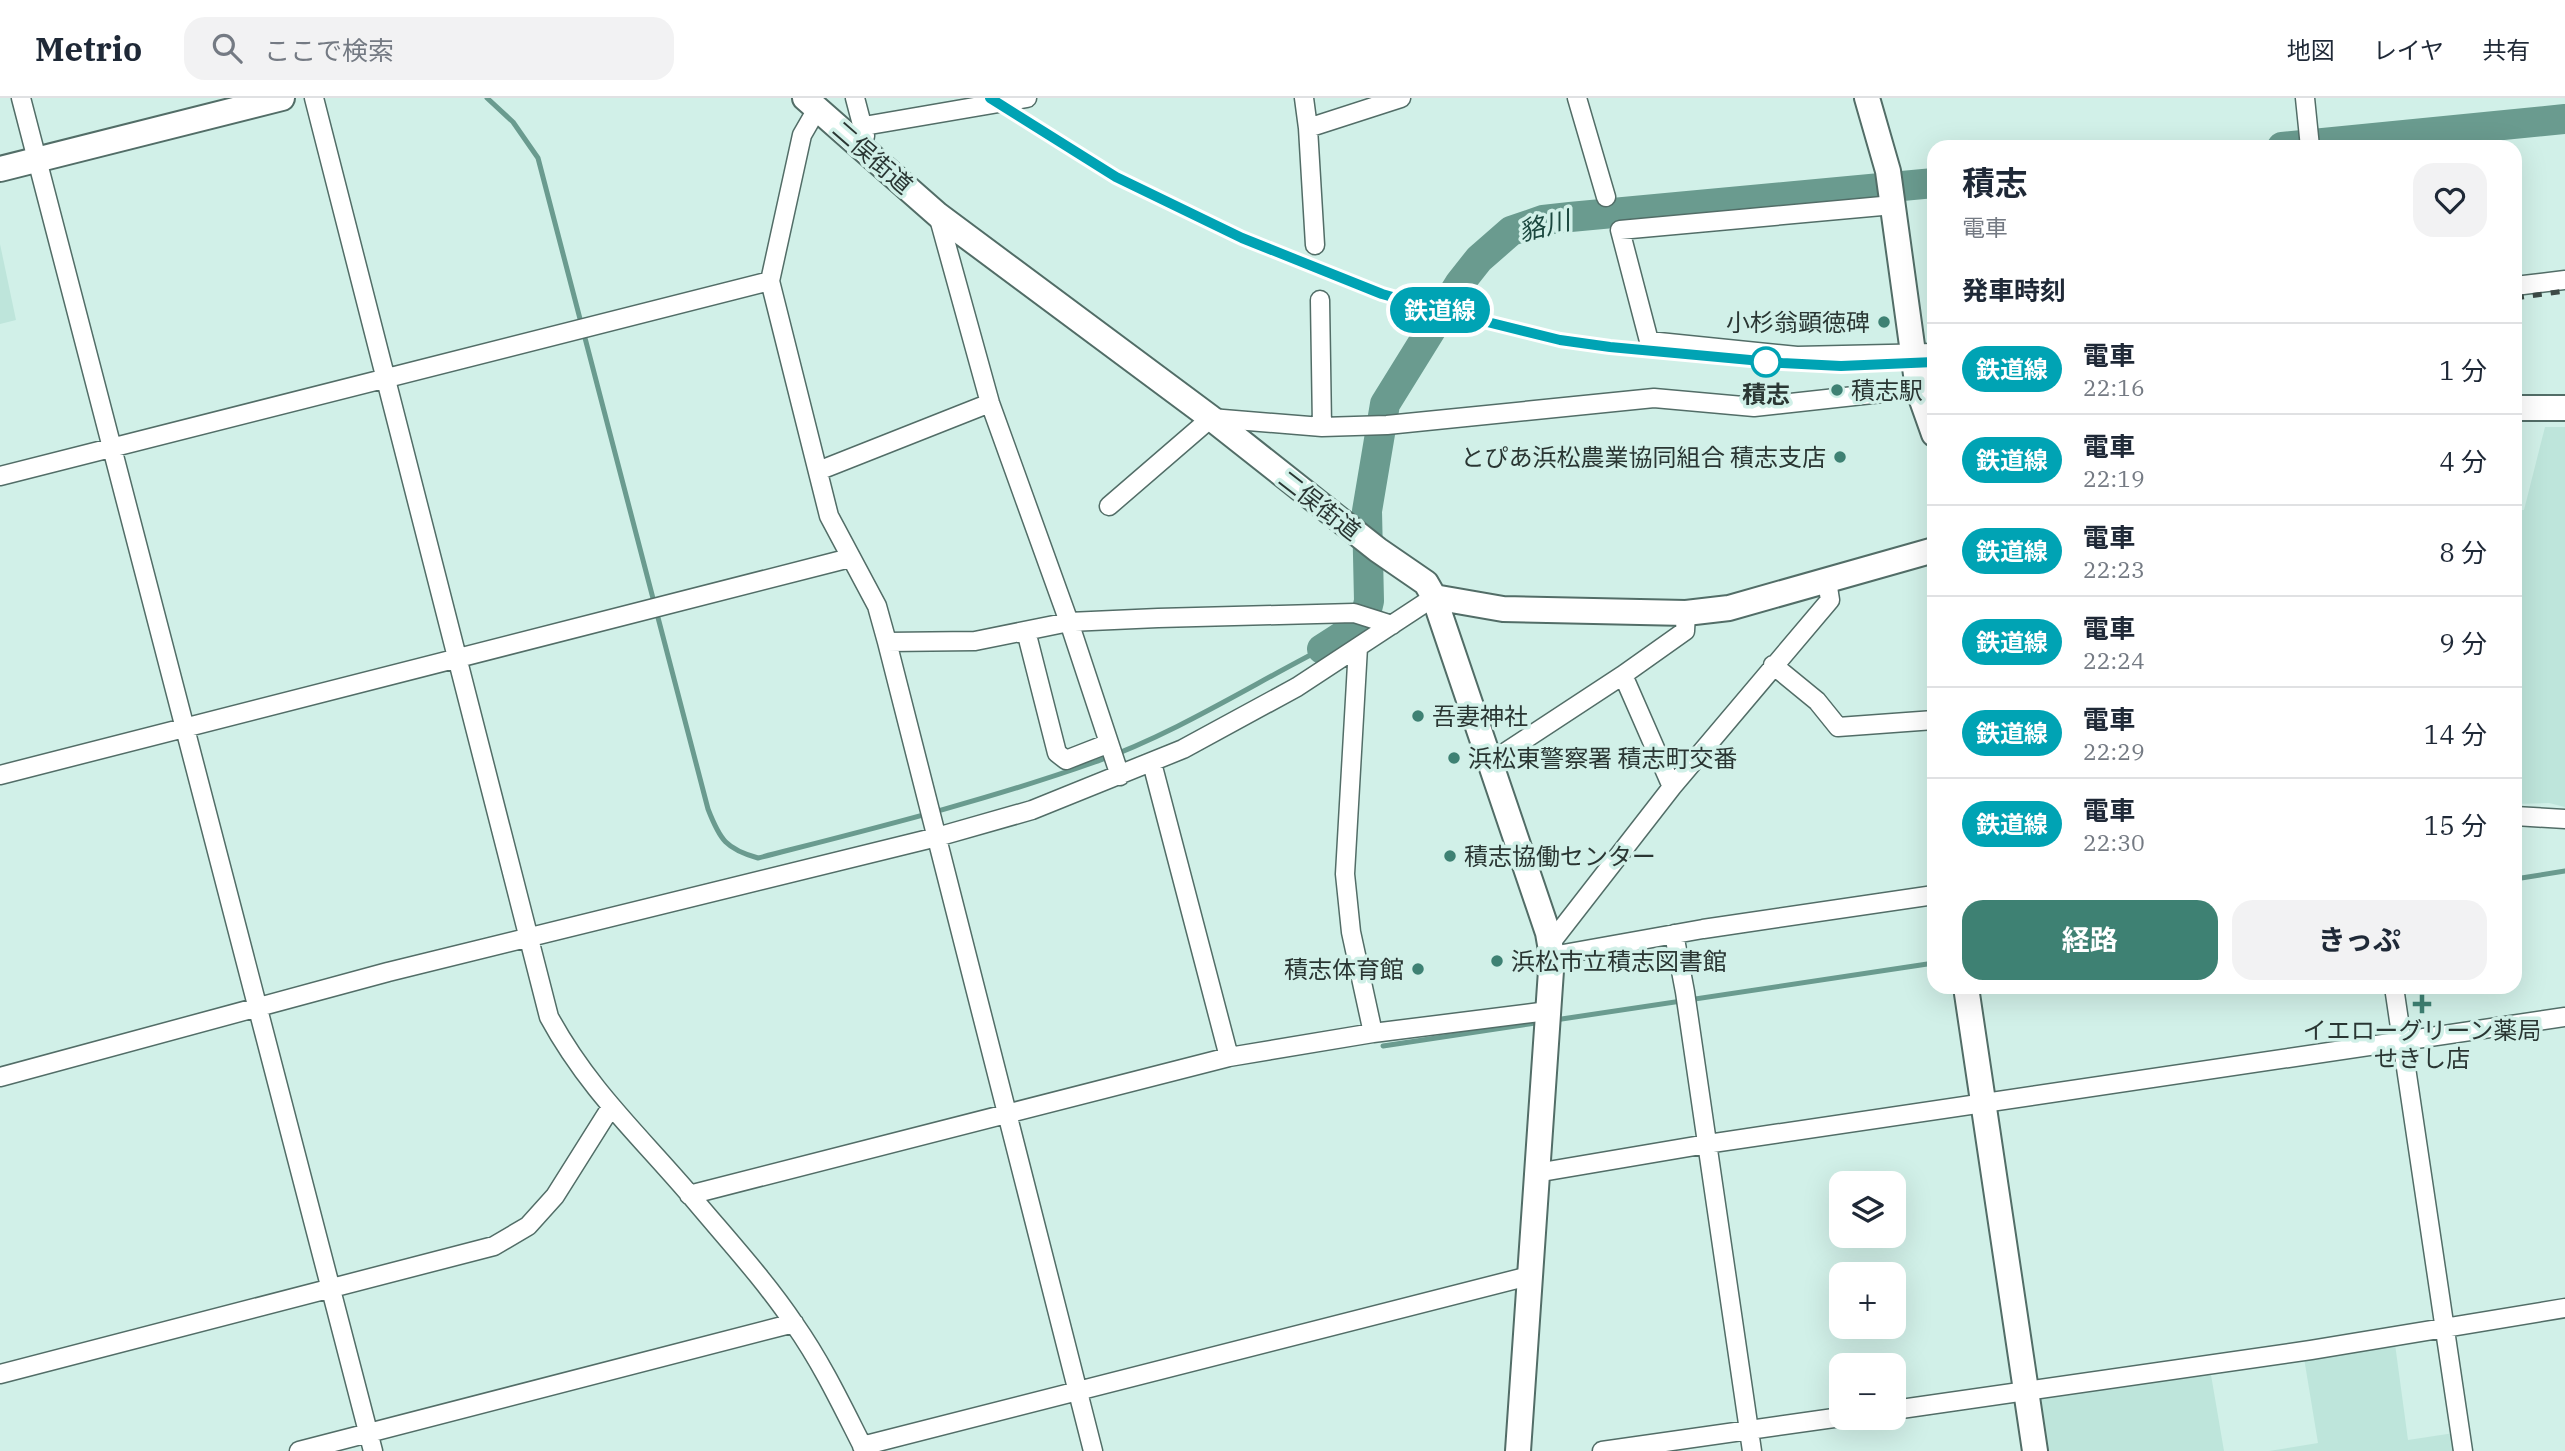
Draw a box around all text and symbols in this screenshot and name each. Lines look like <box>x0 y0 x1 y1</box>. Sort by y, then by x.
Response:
search box <box>184 17 674 80</box>
text: Metrio <box>35 27 142 70</box>
icon: search <box>208 29 246 67</box>
text: ここで検索 <box>264 33 394 67</box>
text: 地図 <box>2287 34 2335 66</box>
text: レイヤ <box>2373 34 2444 66</box>
text: 共有 <box>2482 34 2530 66</box>
street label: 二俣街道 <box>826 113 920 201</box>
text: 積志 <box>1962 161 2028 204</box>
button: heart <box>2413 163 2487 237</box>
water label: 貉川 <box>1515 201 1576 248</box>
text: 電車 <box>1962 212 2008 242</box>
text: 発車時刻 <box>1962 273 2066 307</box>
line badge: 鉄道線 <box>1400 287 1480 333</box>
text: 鉄道線 <box>1404 294 1476 326</box>
place label: 小杉翁顕徳碑 <box>1726 306 1870 338</box>
marker: 小杉翁顕徳碑 <box>1876 314 1892 330</box>
text: 電車 <box>2083 338 2135 372</box>
marker: 積志 <box>1751 347 1781 377</box>
text: 鉄道線 <box>1976 353 2048 385</box>
text: 1 分 <box>2439 353 2487 387</box>
text: 22:16 <box>2083 372 2145 402</box>
place label: 積志駅 <box>1851 374 1923 406</box>
place label: 積志 <box>1742 378 1790 410</box>
marker: 積志駅 <box>1829 382 1845 398</box>
text: 電車 <box>2083 429 2135 463</box>
place label: とぴあ浜松農業協同組合 積志支店 <box>1460 441 1826 473</box>
text: 鉄道線 <box>1976 444 2048 476</box>
text: 4 分 <box>2439 444 2487 478</box>
marker: とぴあ浜松農業協同組合 積志支店 <box>1832 449 1848 465</box>
street label: 二俣街道 <box>1272 463 1368 547</box>
text: 22:19 <box>2083 463 2145 493</box>
text: 電車 <box>2083 520 2135 554</box>
text: 鉄道線 <box>1976 535 2048 567</box>
text: 8 分 <box>2439 535 2487 569</box>
text: 22:23 <box>2083 554 2145 584</box>
text: 電車 <box>2083 611 2135 645</box>
text: 鉄道線 <box>1976 626 2048 658</box>
text: 9 分 <box>2439 626 2487 660</box>
text: 22:24 <box>2083 645 2145 675</box>
place label: 吾妻神社 <box>1432 700 1528 732</box>
text: 電車 <box>2083 702 2135 736</box>
marker: 吾妻神社 <box>1410 708 1426 724</box>
text: 鉄道線 <box>1976 717 2048 749</box>
text: 14 分 <box>2424 717 2487 751</box>
text: 22:29 <box>2083 736 2145 766</box>
place label: 浜松東警察署 積志町交番 <box>1468 742 1738 774</box>
marker: 浜松東警察署 積志町交番 <box>1446 750 1462 766</box>
text: 電車 <box>2083 793 2135 827</box>
text: 鉄道線 <box>1976 808 2048 840</box>
text: 15 分 <box>2424 808 2487 842</box>
text: 22:30 <box>2083 827 2145 857</box>
place label: 積志協働センター <box>1464 840 1656 872</box>
marker: 積志協働センター <box>1442 848 1458 864</box>
button: 経路 <box>1962 900 2218 980</box>
button: きっぷ <box>2232 900 2487 980</box>
place label: 浜松市立積志図書館 <box>1511 945 1727 977</box>
place label: 積志体育館 <box>1284 953 1404 985</box>
marker: 浜松市立積志図書館 <box>1489 953 1505 969</box>
marker: 積志体育館 <box>1410 961 1426 977</box>
marker: イエローグリーン薬局 せきし店 <box>2414 996 2430 1012</box>
place label: イエローグリーン薬局 せきし店 <box>2303 1014 2541 1074</box>
map controls <box>1829 1171 1906 1430</box>
button: layers <box>1829 1171 1906 1248</box>
button: + <box>1829 1262 1906 1339</box>
button: − <box>1829 1353 1906 1430</box>

